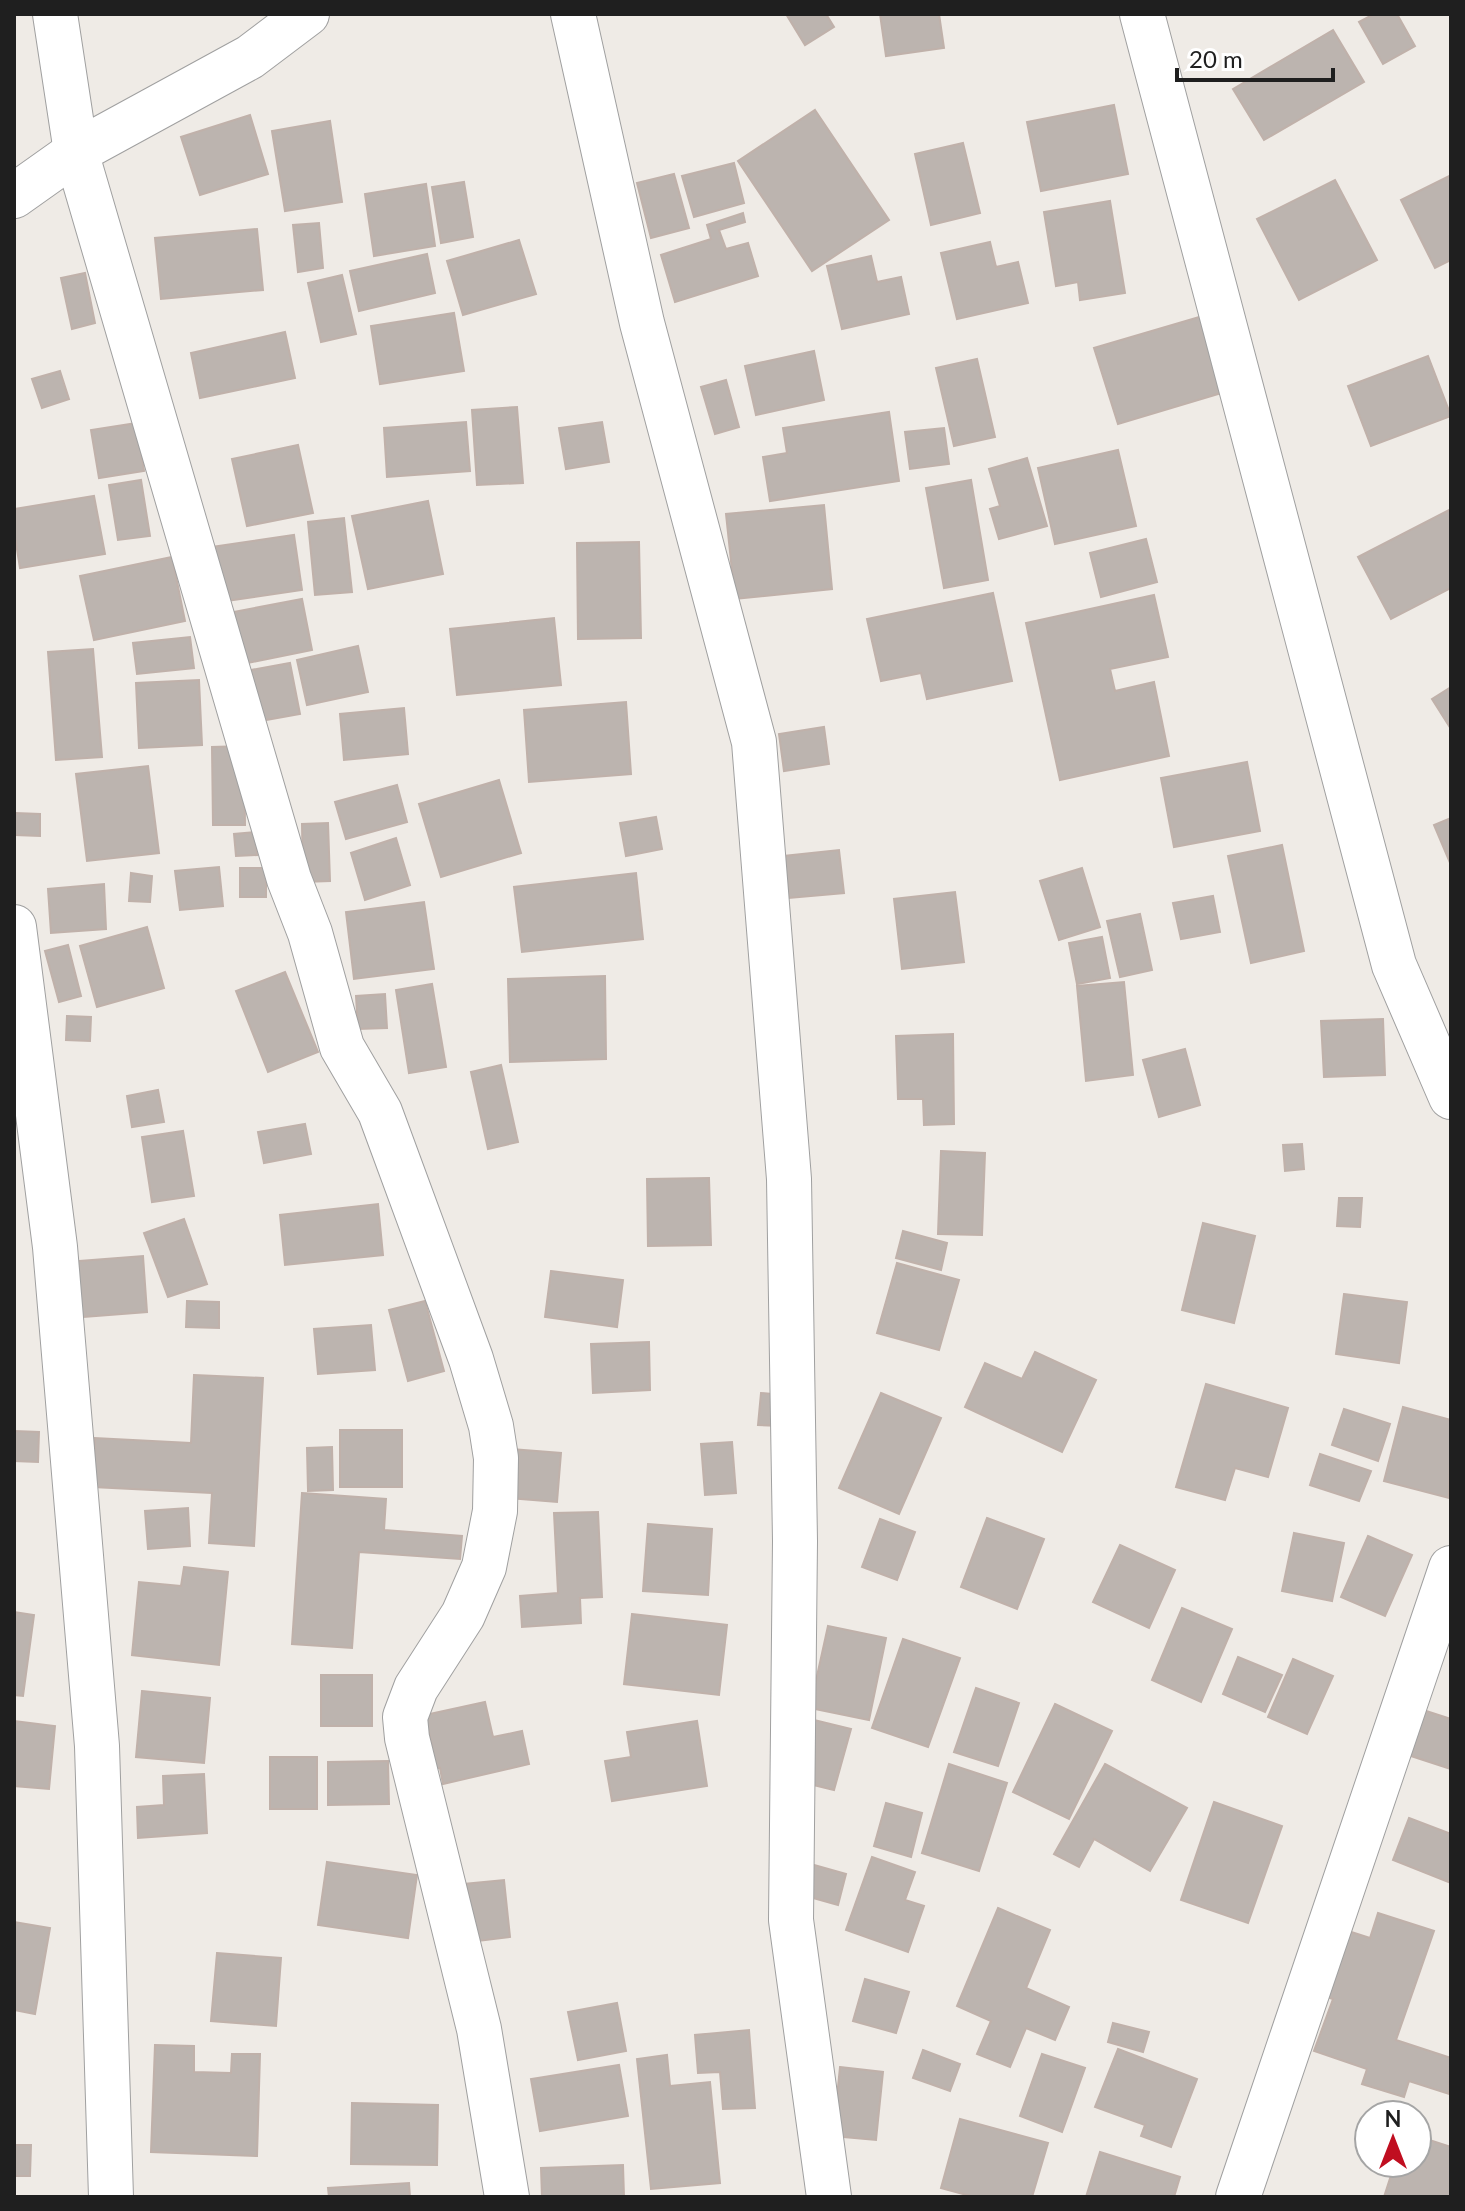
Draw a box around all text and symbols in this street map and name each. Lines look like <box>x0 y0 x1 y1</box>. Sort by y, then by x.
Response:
scale bar <box>1177 32 1333 82</box>
text: 20 m <box>1189 44 1243 73</box>
north arrow <box>1353 2099 1433 2179</box>
text: N <box>1385 2105 1401 2132</box>

